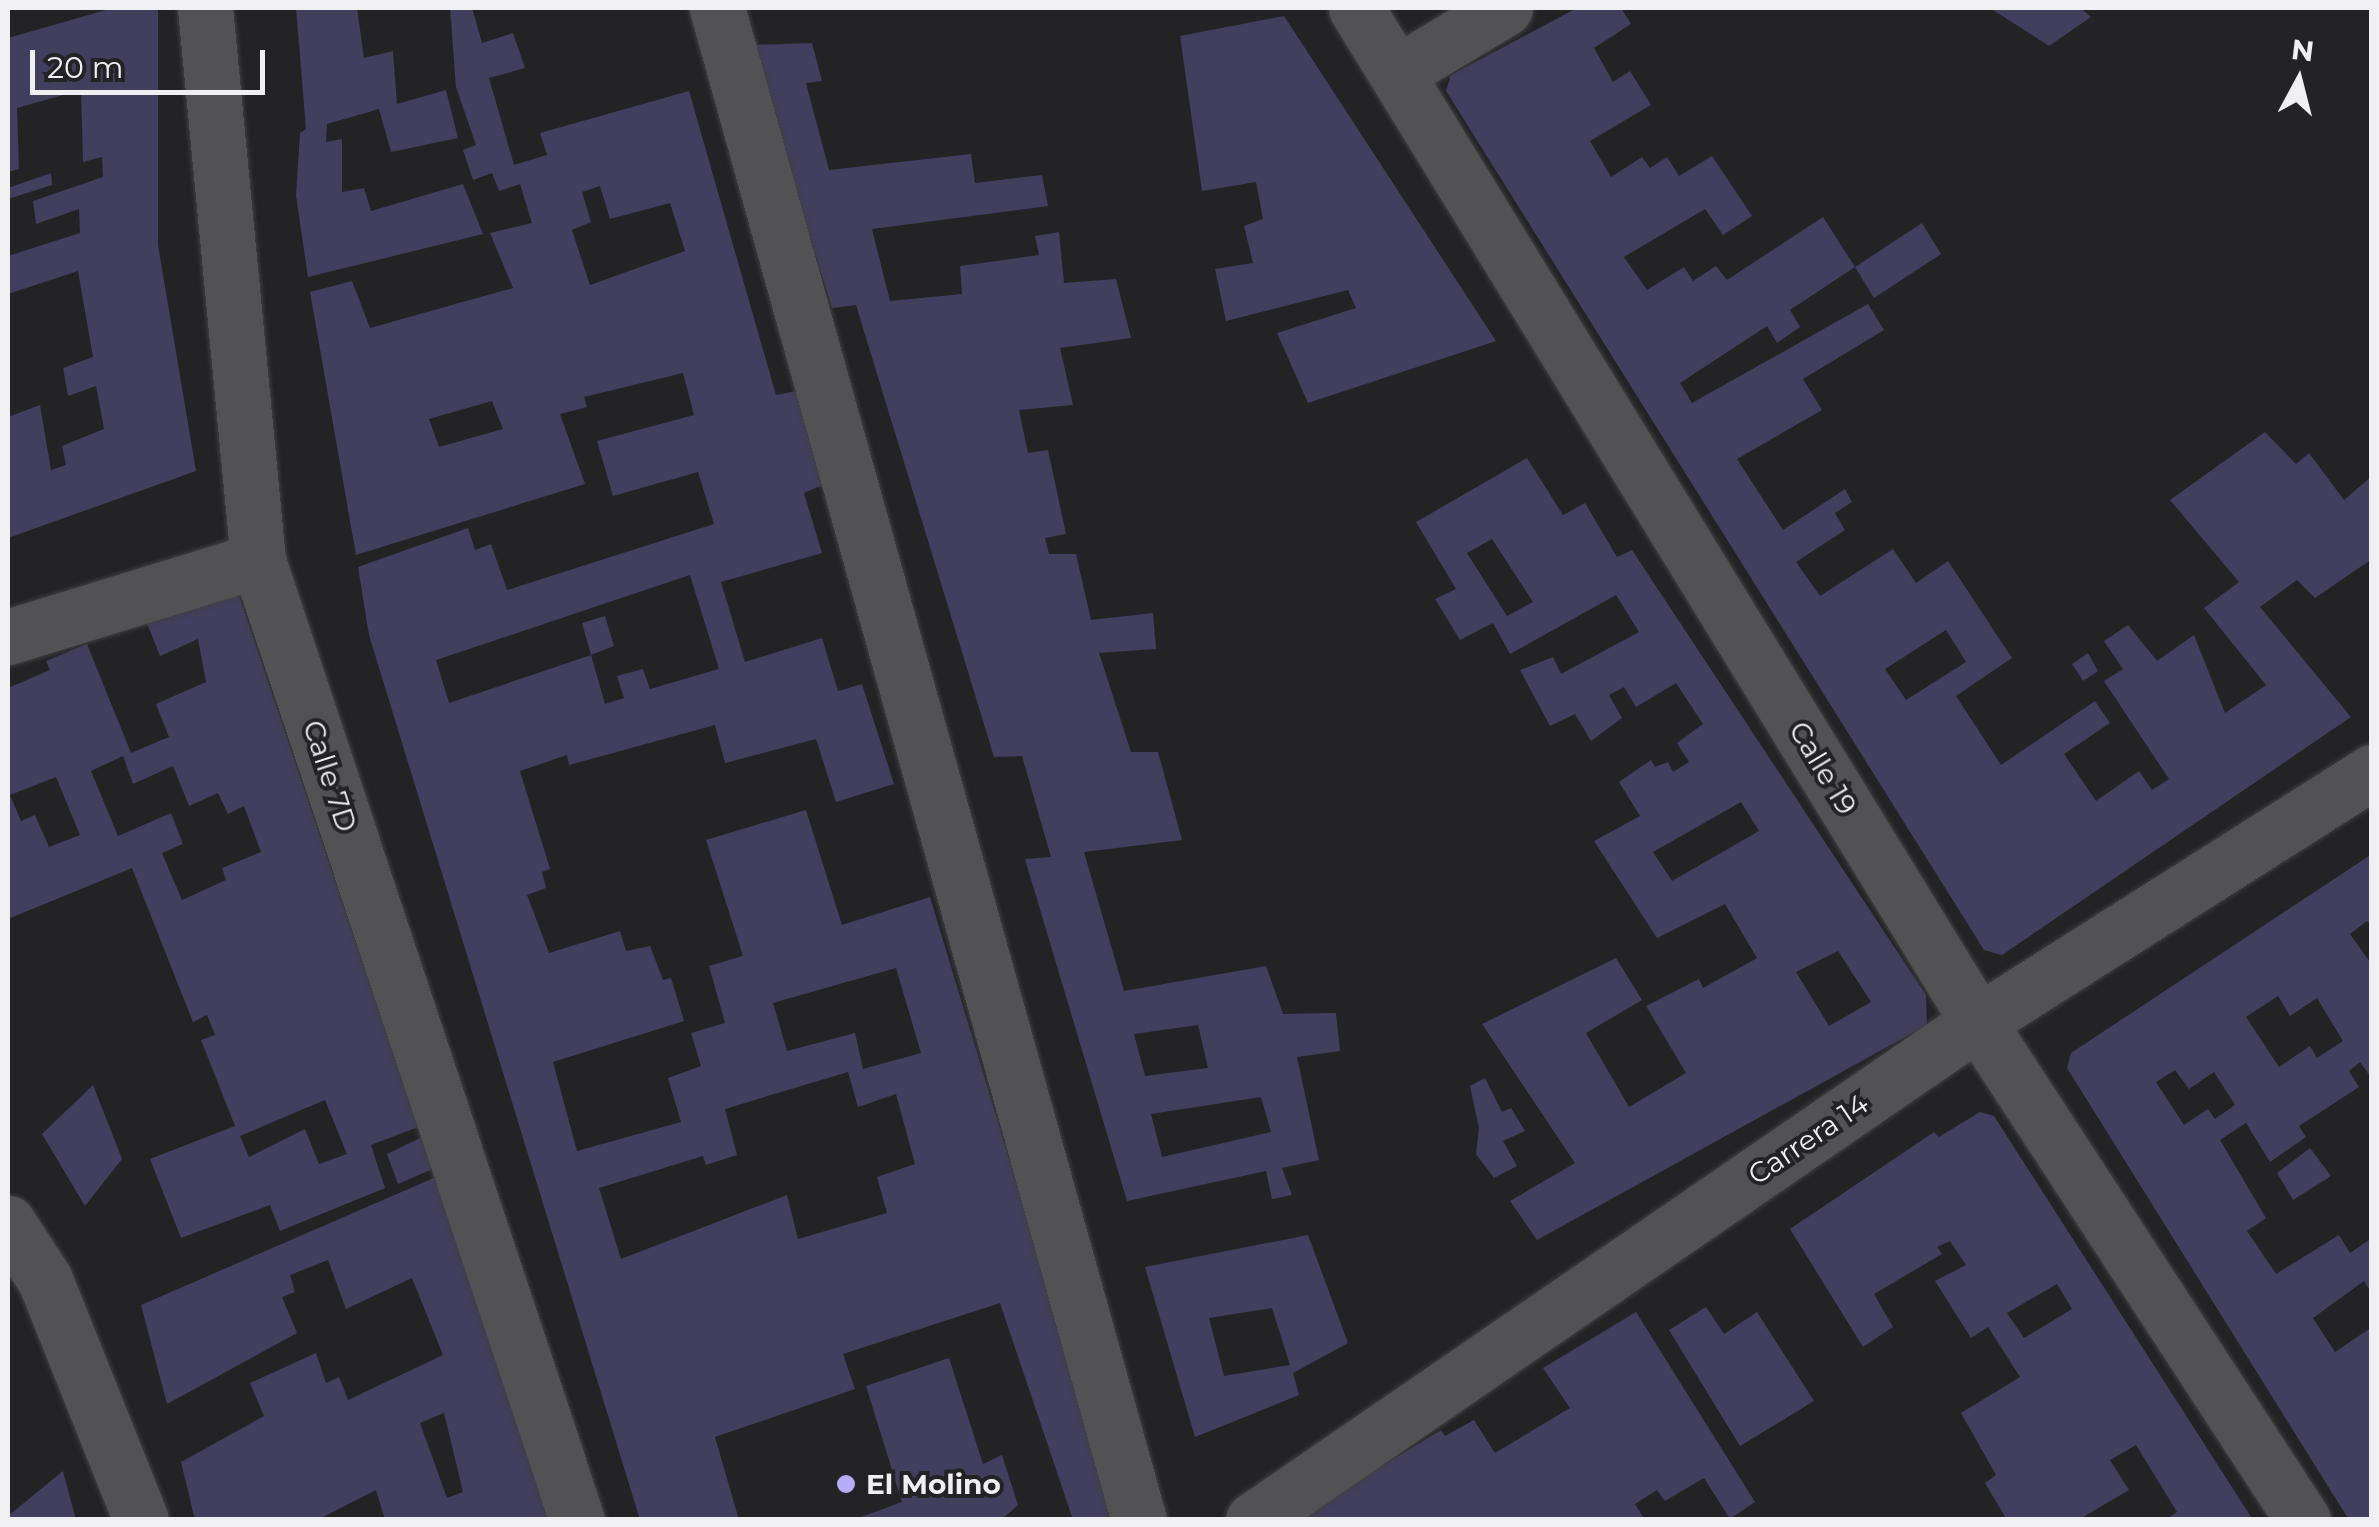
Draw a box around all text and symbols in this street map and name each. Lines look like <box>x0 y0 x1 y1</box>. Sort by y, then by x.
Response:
scale bar <box>35 30 270 92</box>
north arrow <box>2249 30 2349 130</box>
text: N <box>2289 32 2316 68</box>
text: 20 m <box>47 49 124 86</box>
street label: Calle 19 <box>1782 715 1864 821</box>
street label: Calle 7D <box>296 716 364 836</box>
street label: Carrera 14 <box>1742 1087 1874 1191</box>
place label: El Molino <box>866 1467 1001 1501</box>
marker: El Molino <box>835 1473 857 1495</box>

